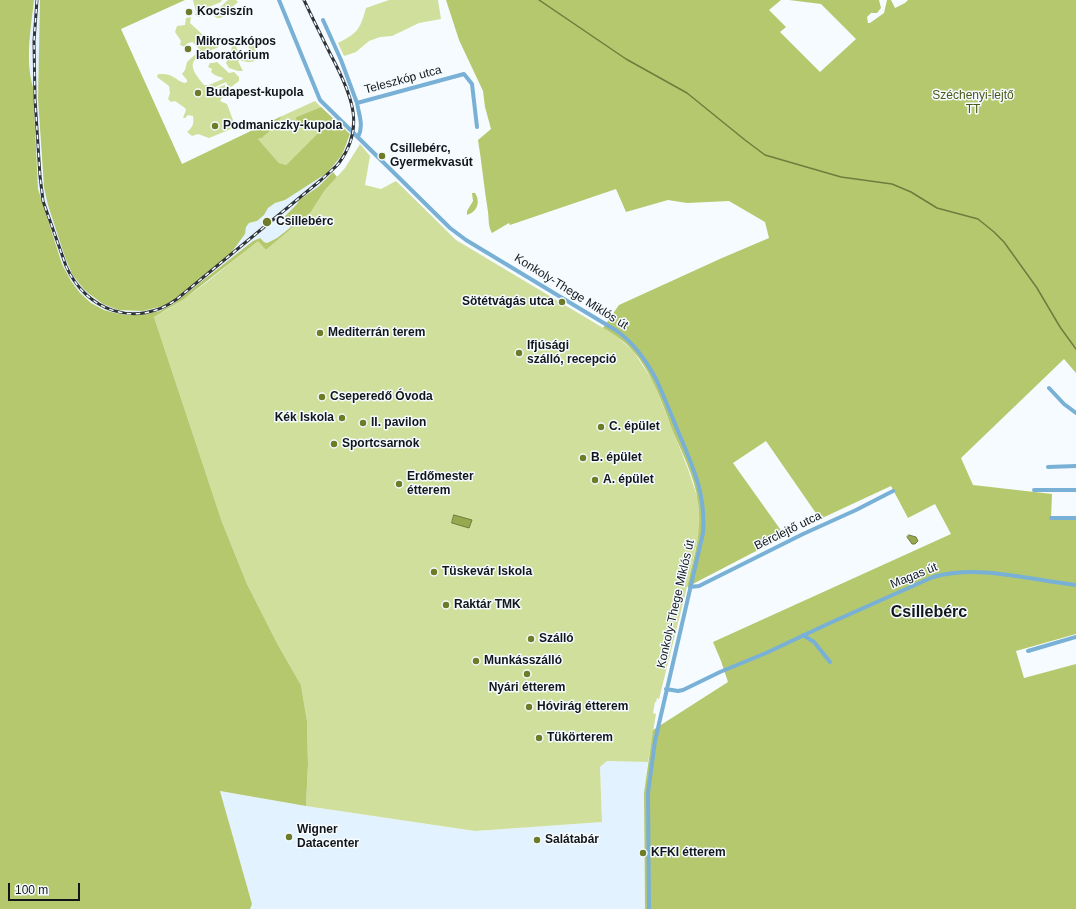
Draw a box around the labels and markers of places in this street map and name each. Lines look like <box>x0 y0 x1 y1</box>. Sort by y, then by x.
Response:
place label: Kocsiszín <box>197 5 253 19</box>
marker: Kocsiszín <box>184 7 194 17</box>
place label: Mikroszkópos laboratórium <box>196 35 276 63</box>
marker: Mikroszkópos laboratórium <box>183 44 193 54</box>
place label: Budapest-kupola <box>206 86 303 100</box>
marker: Budapest-kupola <box>193 88 203 98</box>
place label: Podmaniczky-kupola <box>223 119 342 133</box>
marker: Podmaniczky-kupola <box>210 121 220 131</box>
place label: Csillebérc, Gyermekvasút <box>390 142 473 170</box>
marker: Csillebérc, Gyermekvasút <box>377 151 387 161</box>
place label: Csillebérc <box>276 215 333 229</box>
marker: Csillebérc <box>261 216 273 228</box>
place label: Sötétvágás utca <box>462 295 554 309</box>
marker: Sötétvágás utca <box>557 297 567 307</box>
place label: Mediterrán terem <box>328 326 425 340</box>
marker: Mediterrán terem <box>315 328 325 338</box>
place label: Ifjúsági szálló, recepció <box>527 339 616 367</box>
marker: Ifjúsági szálló, recepció <box>514 348 524 358</box>
place label: Cseperedő Óvoda <box>330 390 433 404</box>
marker: Cseperedő Óvoda <box>317 392 327 402</box>
place label: Kék Iskola <box>275 411 334 425</box>
marker: Kék Iskola <box>337 413 347 423</box>
place label: II. pavilon <box>371 416 426 430</box>
marker: II. pavilon <box>358 418 368 428</box>
place label: C. épület <box>609 420 660 434</box>
marker: C. épület <box>596 422 606 432</box>
place label: Sportcsarnok <box>342 437 419 451</box>
marker: Sportcsarnok <box>329 439 339 449</box>
place label: B. épület <box>591 451 642 465</box>
marker: B. épület <box>578 453 588 463</box>
place label: Erdőmester étterem <box>407 470 474 498</box>
place label: A. épület <box>603 473 654 487</box>
marker: A. épület <box>590 475 600 485</box>
marker: Erdőmester étterem <box>394 479 404 489</box>
place label: Tüskevár Iskola <box>442 565 532 579</box>
marker: Tüskevár Iskola <box>429 567 439 577</box>
place label: Raktár TMK <box>454 598 521 612</box>
marker: Raktár TMK <box>441 600 451 610</box>
place label: Szálló <box>539 632 574 646</box>
marker: Szálló <box>526 634 536 644</box>
place label: Munkásszálló <box>484 654 562 668</box>
marker: Munkásszálló <box>471 656 481 666</box>
marker: Nyári étterem <box>522 669 532 679</box>
place label: Nyári étterem <box>489 681 565 695</box>
place label: Hóvirág étterem <box>537 700 628 714</box>
marker: Hóvirág étterem <box>524 702 534 712</box>
place label: Tükörterem <box>547 731 613 745</box>
marker: Tükörterem <box>534 733 544 743</box>
place label: Wigner Datacenter <box>297 823 359 851</box>
marker: Wigner Datacenter <box>284 832 294 842</box>
place label: Salátabár <box>545 833 599 847</box>
marker: Salátabár <box>532 835 542 845</box>
place label: KFKI étterem <box>651 846 726 860</box>
marker: KFKI étterem <box>638 848 648 858</box>

